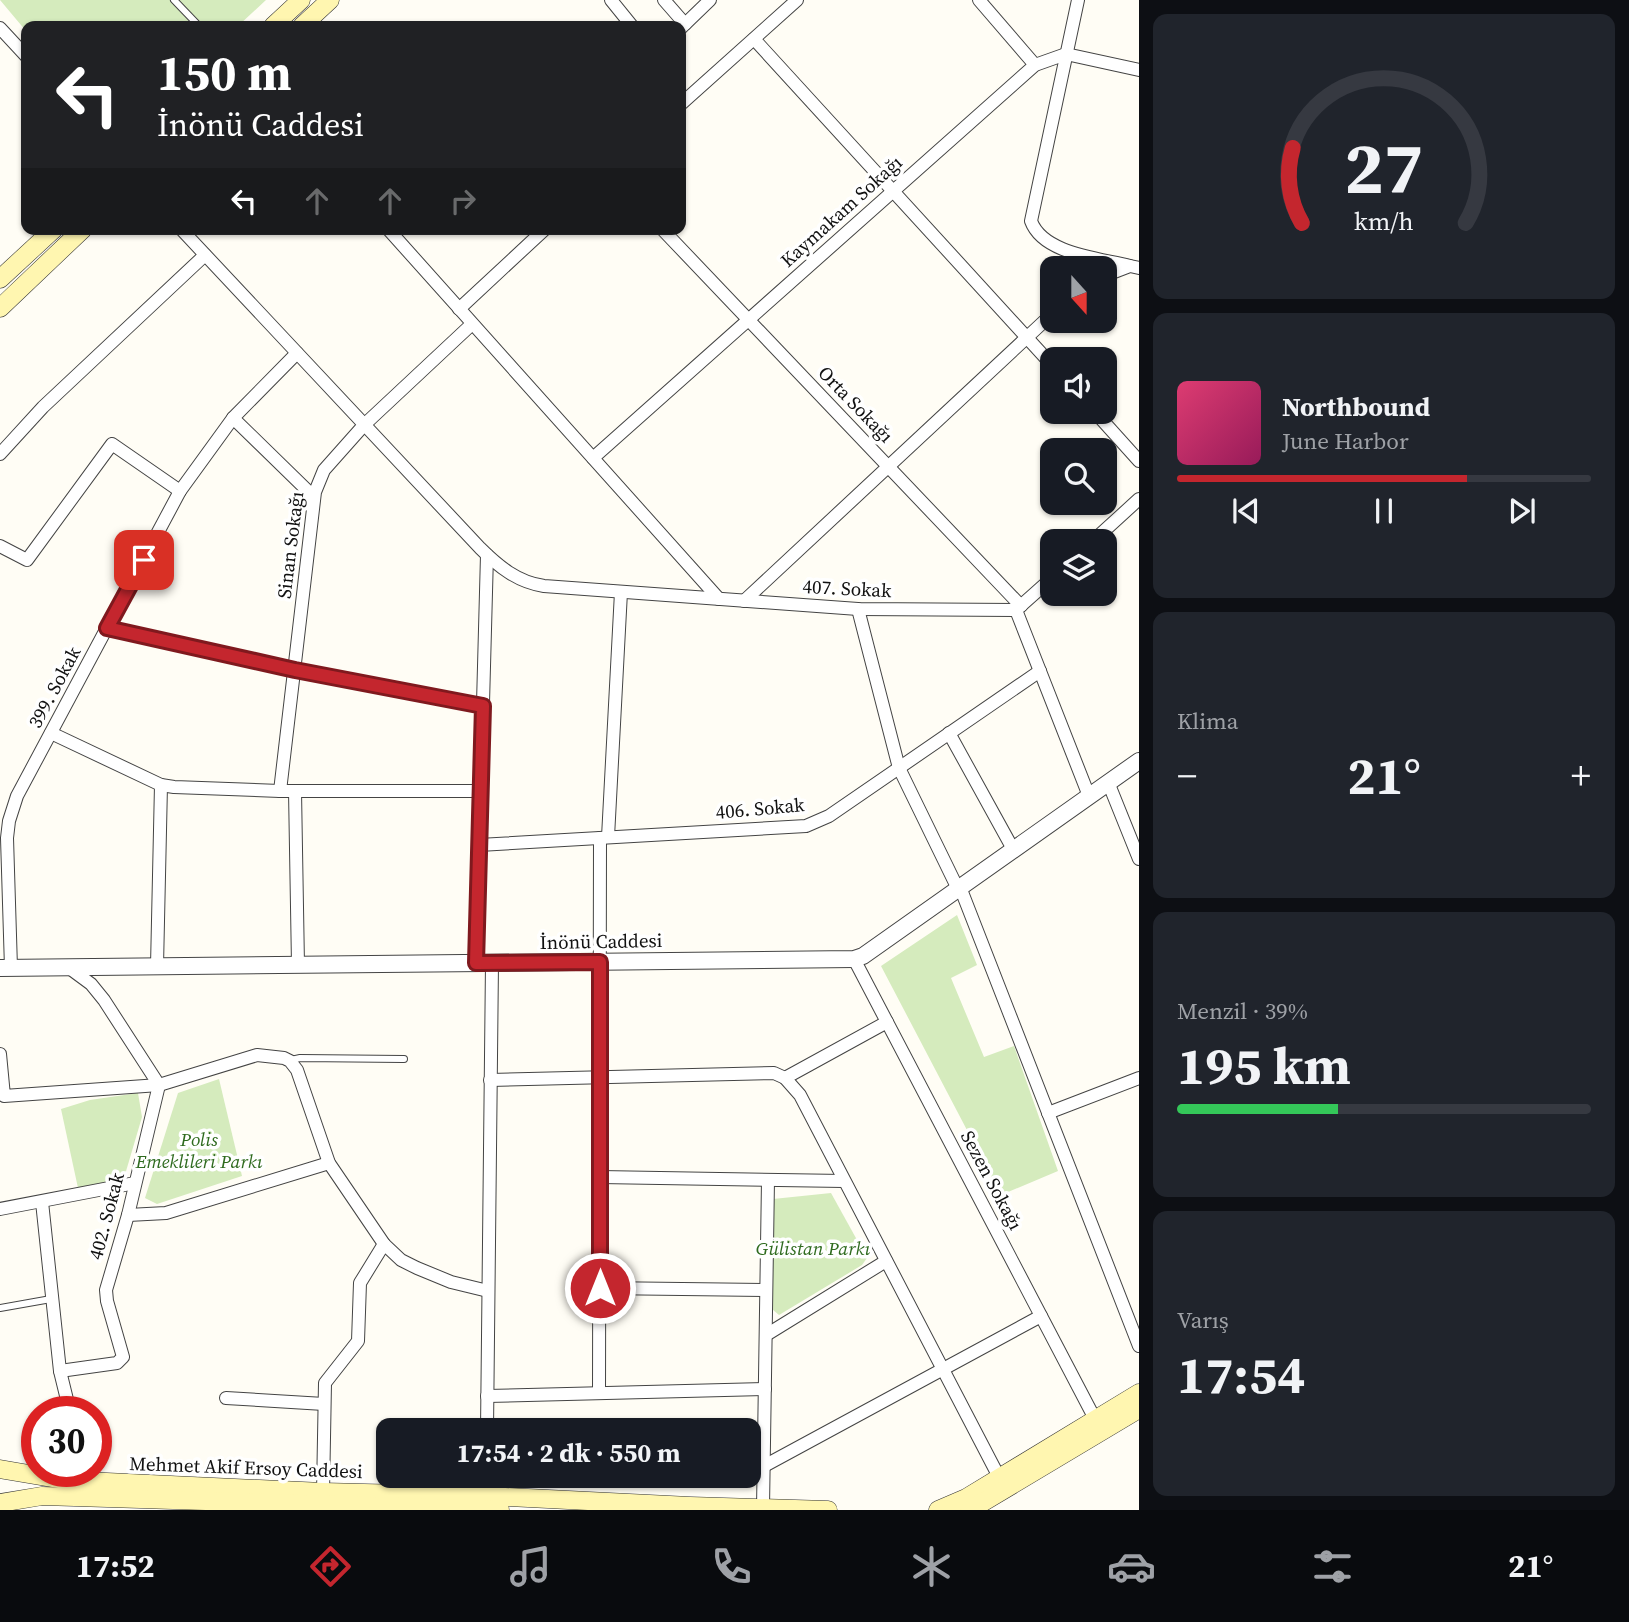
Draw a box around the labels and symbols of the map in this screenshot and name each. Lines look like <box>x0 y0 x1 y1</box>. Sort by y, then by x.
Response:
street label: Kaymakam Sokağı <box>775 149 908 273</box>
north arrow <box>1040 256 1116 332</box>
street label: Orta Sokağı <box>813 360 899 448</box>
street label: Sinan Sokağı <box>271 490 310 600</box>
pin <box>114 530 174 590</box>
street label: 407. Sokak <box>802 573 893 603</box>
street label: 399. Sokak <box>22 641 87 732</box>
street label: 406. Sokak <box>715 791 806 825</box>
street label: İnönü Caddesi <box>539 927 663 955</box>
park label: Polis Emeklileri Parkı <box>134 1126 263 1174</box>
street label: Sezen Sokağı <box>955 1126 1029 1235</box>
street label: 402. Sokak <box>82 1169 130 1262</box>
park label: Gülistan Parkı <box>756 1235 870 1261</box>
position arrow <box>563 1251 637 1325</box>
speed limit sign: 30 <box>21 1396 112 1487</box>
street label: Mehmet Akif Ersoy Caddesi <box>129 1450 364 1484</box>

